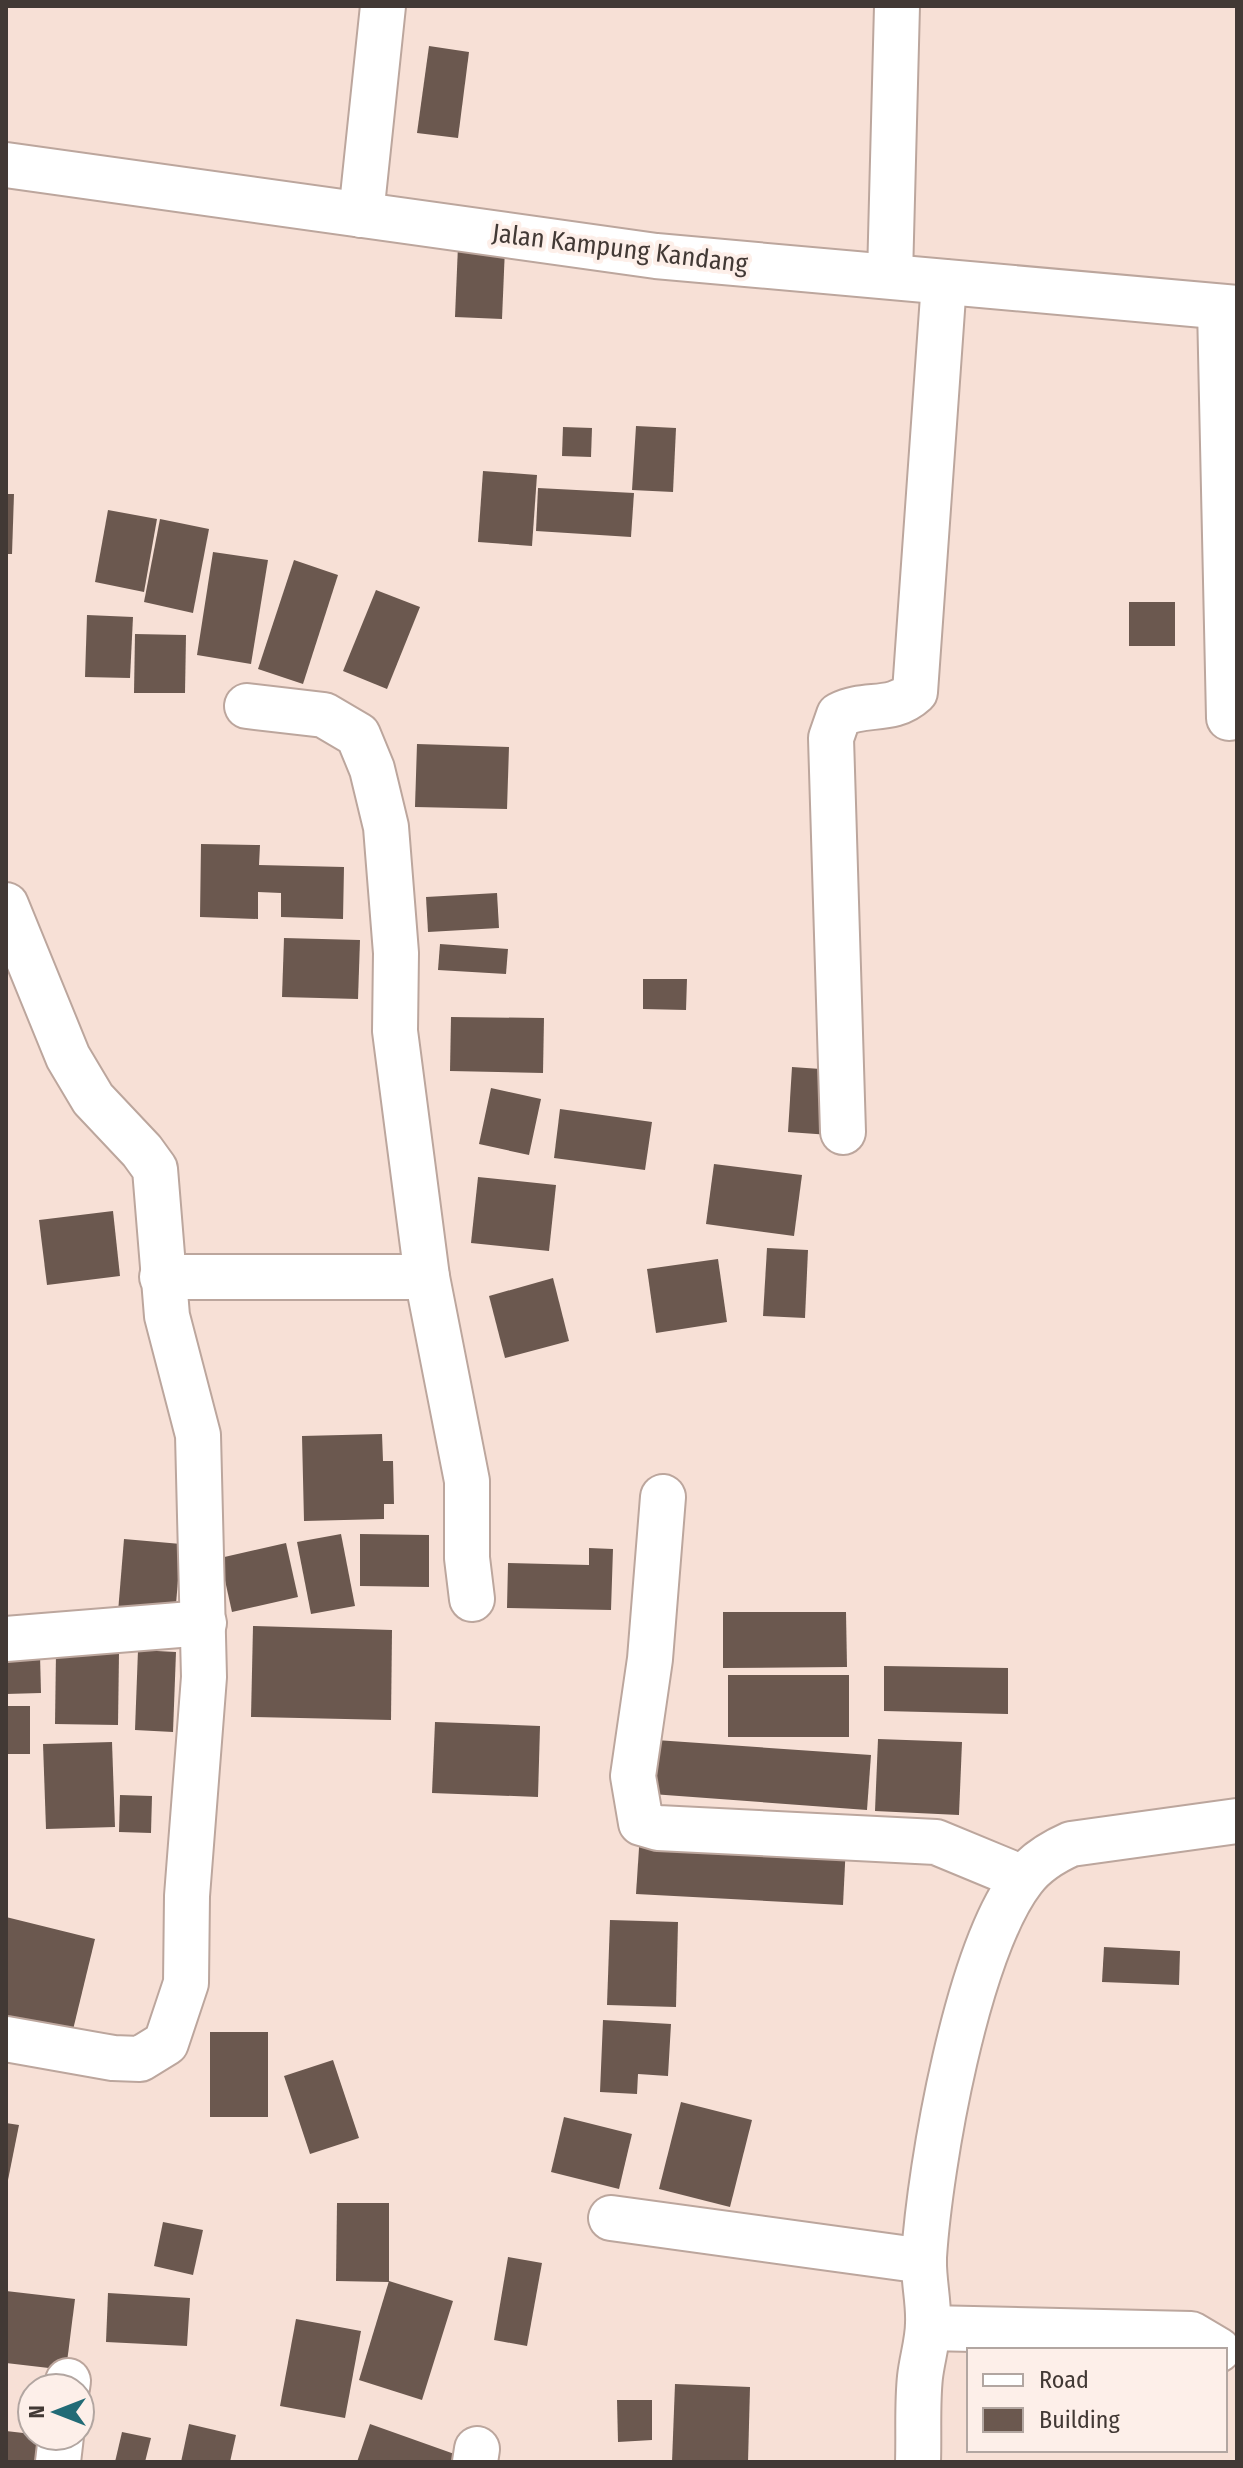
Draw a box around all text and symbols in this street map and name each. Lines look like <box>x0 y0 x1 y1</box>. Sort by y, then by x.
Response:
street label: Jalan Kampung Kandang <box>490 217 750 280</box>
legend <box>967 2348 1227 2452</box>
text: Road <box>1039 2366 1089 2394</box>
north arrow <box>16 2372 96 2452</box>
text: N <box>23 2405 50 2419</box>
text: Building <box>1039 2406 1121 2434</box>

